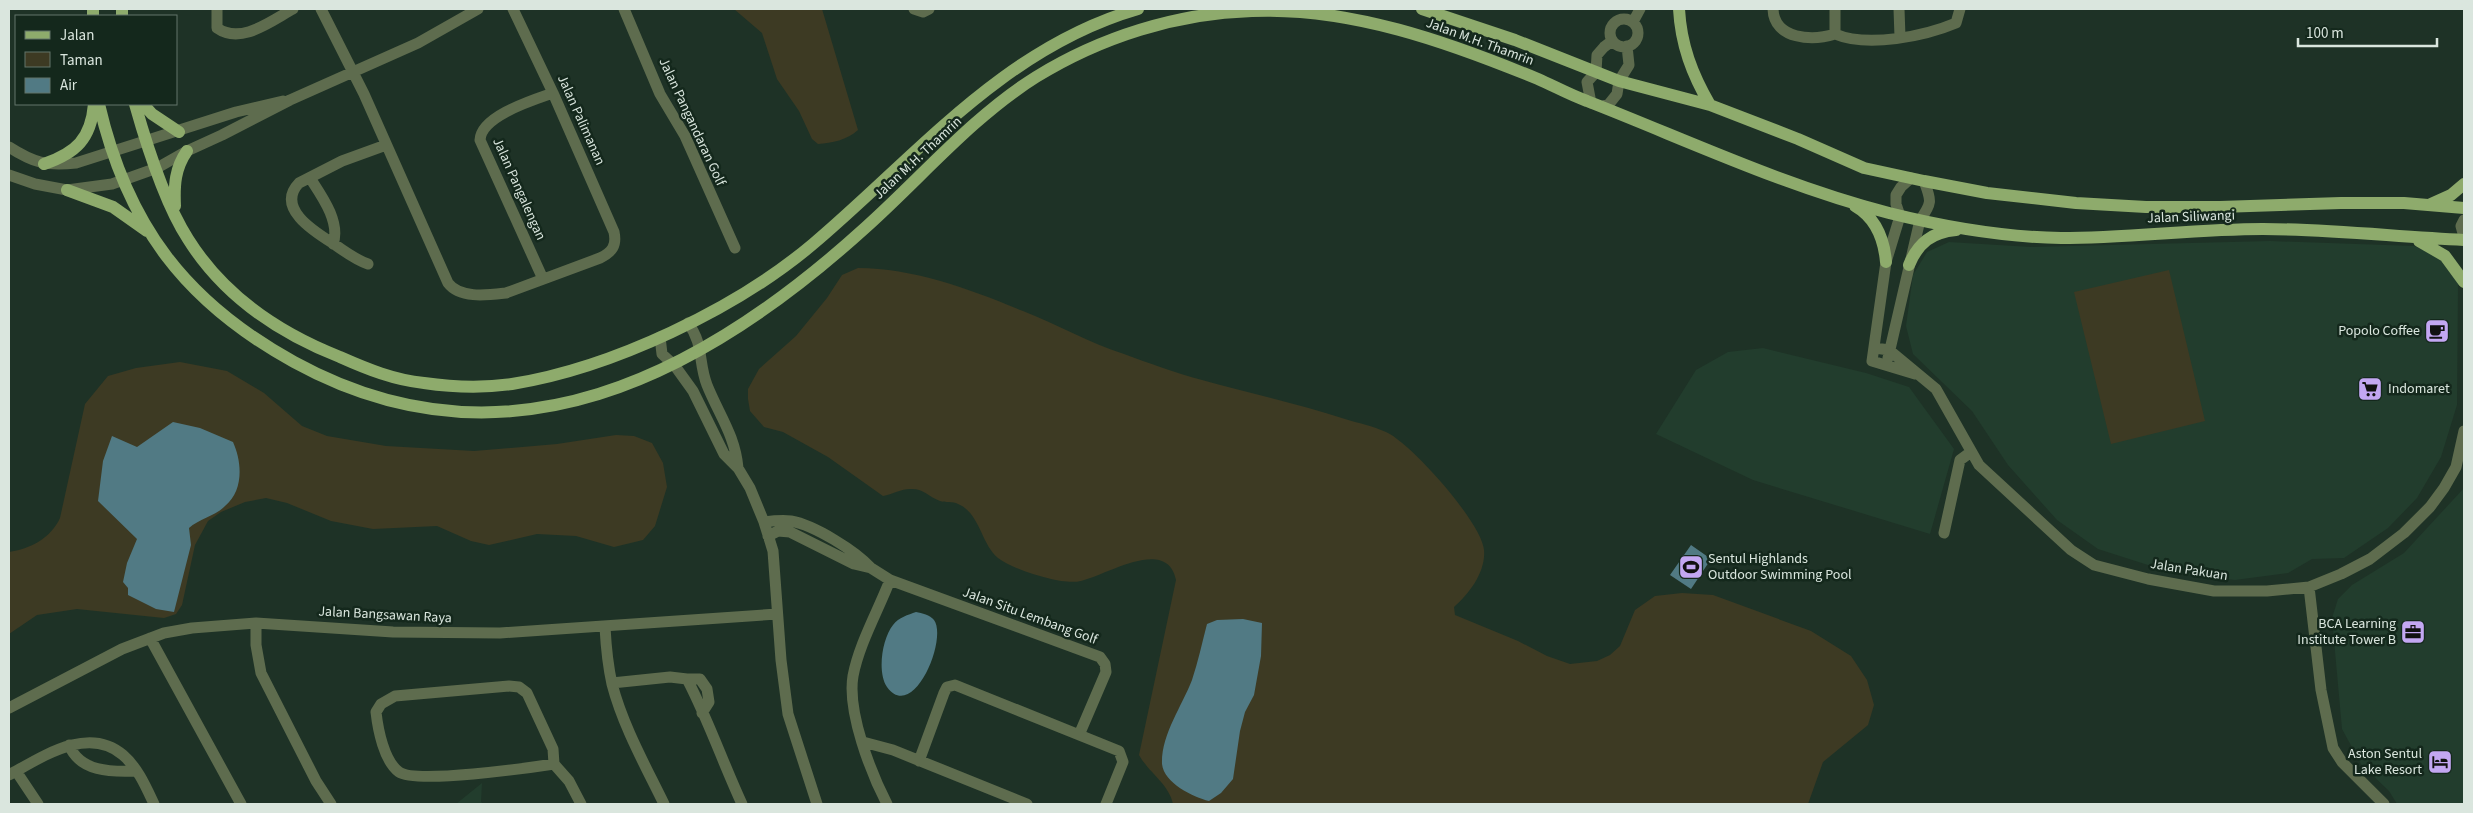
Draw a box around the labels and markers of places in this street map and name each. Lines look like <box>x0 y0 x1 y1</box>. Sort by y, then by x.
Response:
cafe icon: Popolo Coffee <box>2424 318 2450 344</box>
place label: Popolo Coffee <box>2338 321 2420 341</box>
supermarket icon: Indomaret <box>2357 376 2383 402</box>
place label: Indomaret <box>2388 379 2450 399</box>
place label: Sentul Highlands Outdoor Swimming Pool <box>1708 549 1852 585</box>
sports icon: Sentul Highlands Outdoor Swimming Pool <box>1678 554 1704 580</box>
place label: BCA Learning Institute Tower B <box>2297 614 2396 650</box>
office icon: BCA Learning Institute Tower B <box>2400 619 2426 645</box>
place label: Aston Sentul Lake Resort <box>2348 744 2422 780</box>
hotel icon: Aston Sentul Lake Resort <box>2427 749 2453 775</box>

